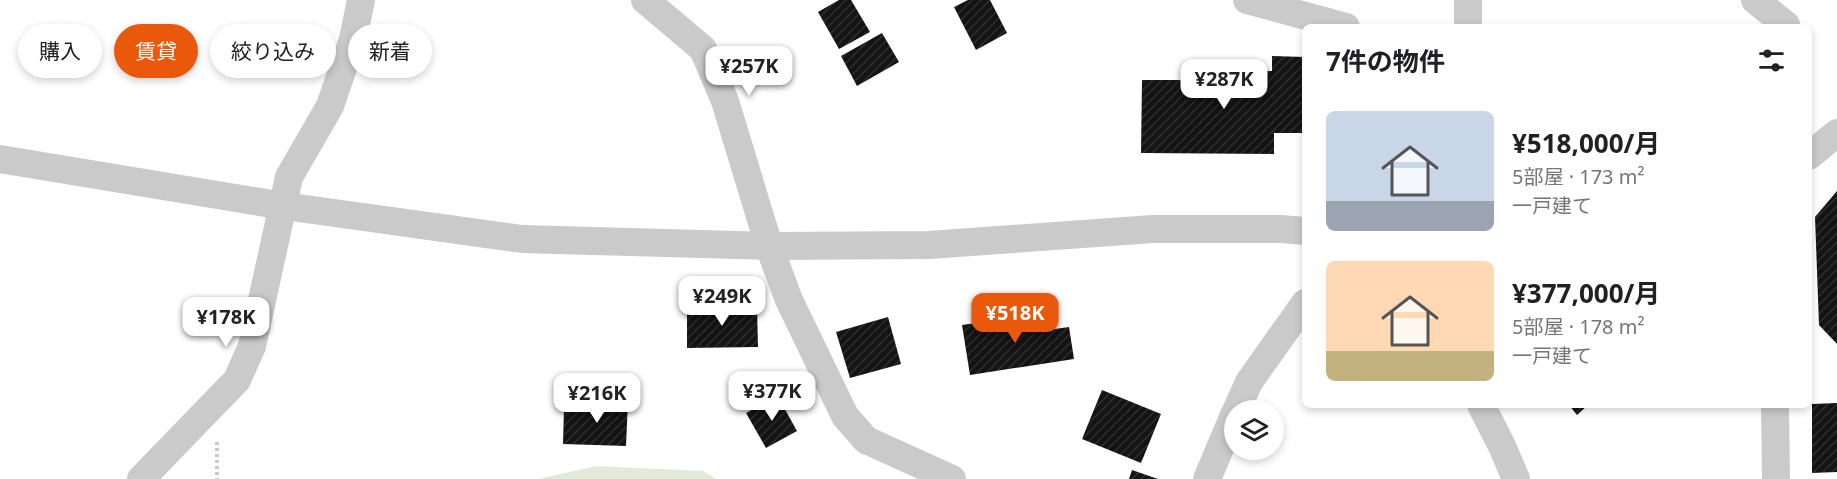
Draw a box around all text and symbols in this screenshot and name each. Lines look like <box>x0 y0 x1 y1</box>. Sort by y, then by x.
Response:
chip: 購入 <box>18 24 102 78</box>
chip: 賃貸 <box>114 24 198 78</box>
chip: 絞り込み <box>210 24 336 78</box>
chip: 新着 <box>348 24 432 78</box>
text: 7件の物件 <box>1326 43 1445 79</box>
icon: filters <box>1755 44 1788 77</box>
pin: ¥257K <box>707 46 791 97</box>
text: ¥257K <box>719 52 779 79</box>
pin: ¥287K <box>1182 59 1266 110</box>
text: ¥287K <box>1194 65 1254 92</box>
text: ¥518,000/月 <box>1512 125 1660 161</box>
icon: home <box>1374 135 1446 207</box>
text: 5部屋 · 173 m² <box>1512 163 1644 190</box>
text: 一戸建て <box>1512 192 1592 219</box>
text: ¥377,000/月 <box>1512 275 1660 311</box>
pin: ¥249K <box>680 276 764 327</box>
text: ¥249K <box>692 282 752 309</box>
icon: home <box>1374 285 1446 357</box>
pin: ¥518K <box>973 293 1057 344</box>
pin: ¥178K <box>184 297 268 348</box>
text: ¥518K <box>985 299 1045 326</box>
text: ¥178K <box>196 303 256 330</box>
text: 5部屋 · 178 m² <box>1512 313 1644 340</box>
text: 一戸建て <box>1512 342 1592 369</box>
pin: ¥377K <box>730 371 814 422</box>
pin: ¥216K <box>555 373 639 424</box>
text: ¥377K <box>742 377 802 404</box>
text: ¥216K <box>567 379 627 406</box>
map controls <box>1224 400 1284 460</box>
button: layers <box>1224 400 1284 460</box>

